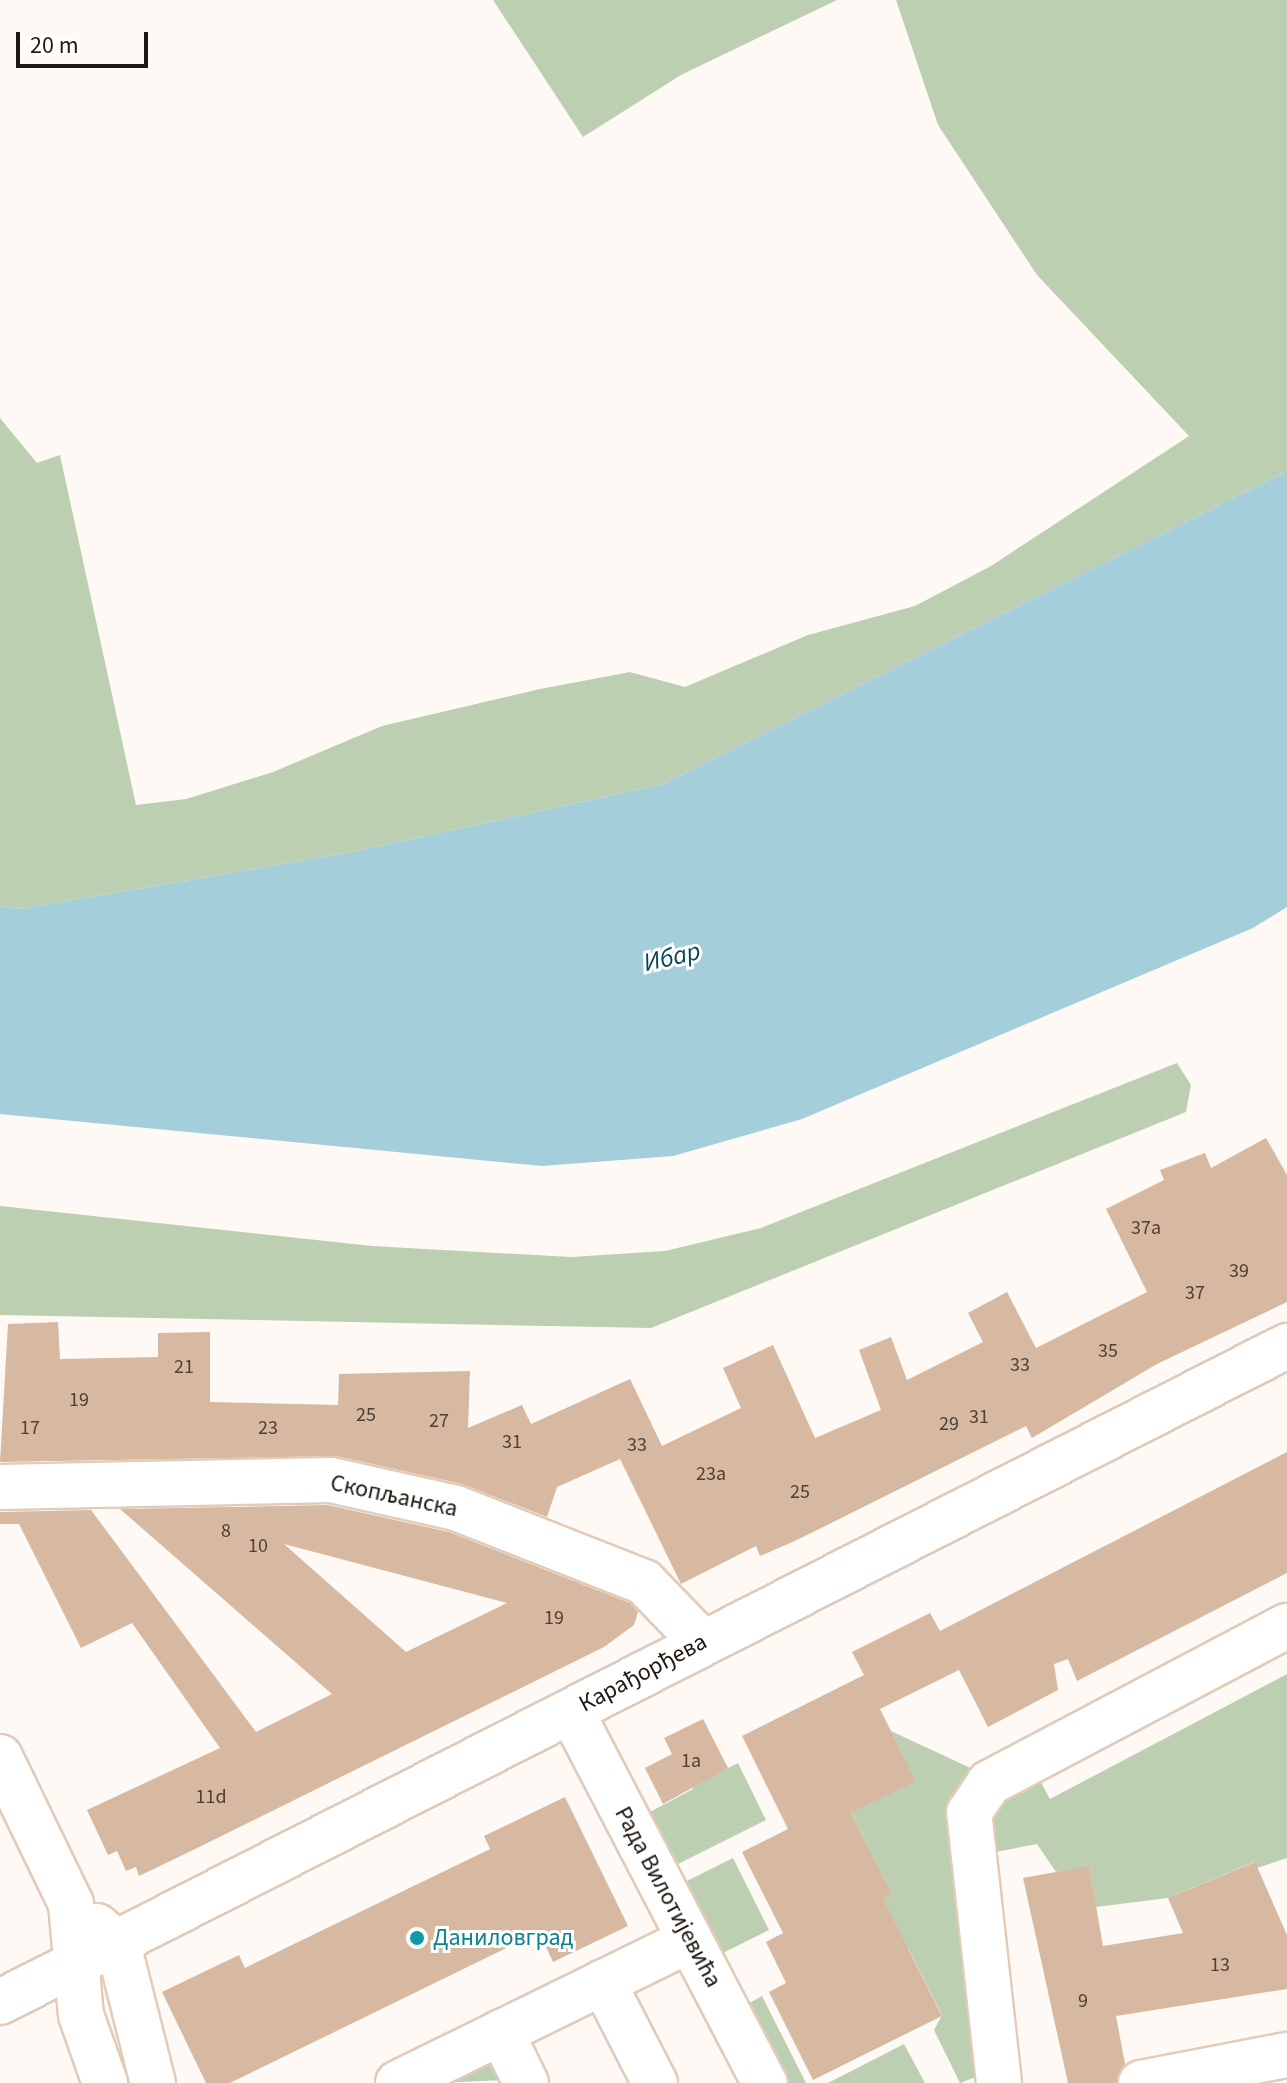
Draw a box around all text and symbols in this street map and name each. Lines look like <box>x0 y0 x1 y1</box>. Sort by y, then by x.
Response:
scale bar <box>20 16 152 66</box>
text: 20 m <box>30 28 79 63</box>
water label: Ибар <box>640 935 704 979</box>
house number: 37a <box>1131 1216 1161 1240</box>
house number: 39 <box>1229 1259 1249 1283</box>
house number: 37 <box>1185 1281 1205 1305</box>
house number: 35 <box>1098 1339 1118 1363</box>
house number: 33 <box>1010 1353 1030 1377</box>
house number: 21 <box>174 1355 194 1379</box>
house number: 19 <box>69 1388 89 1412</box>
house number: 25 <box>356 1403 376 1427</box>
house number: 31 <box>969 1405 989 1429</box>
house number: 27 <box>429 1409 449 1433</box>
house number: 29 <box>939 1412 959 1436</box>
house number: 17 <box>20 1416 40 1440</box>
house number: 23 <box>258 1416 278 1440</box>
house number: 31 <box>502 1430 522 1454</box>
house number: 33 <box>627 1433 647 1457</box>
house number: 23a <box>696 1462 726 1486</box>
street label: Скопљанска <box>328 1468 460 1524</box>
house number: 25 <box>790 1480 810 1504</box>
house number: 8 <box>221 1519 231 1543</box>
house number: 10 <box>248 1534 268 1558</box>
house number: 19 <box>544 1606 564 1630</box>
street label: Карађорђева <box>574 1627 712 1719</box>
house number: 1a <box>681 1749 701 1773</box>
house number: 11d <box>196 1785 226 1809</box>
street label: Рада Вилотијевића <box>608 1802 728 1992</box>
place label: Даниловград <box>433 1924 573 1952</box>
marker: Даниловград <box>408 1929 426 1947</box>
house number: 13 <box>1210 1953 1230 1977</box>
house number: 9 <box>1078 1989 1088 2013</box>

